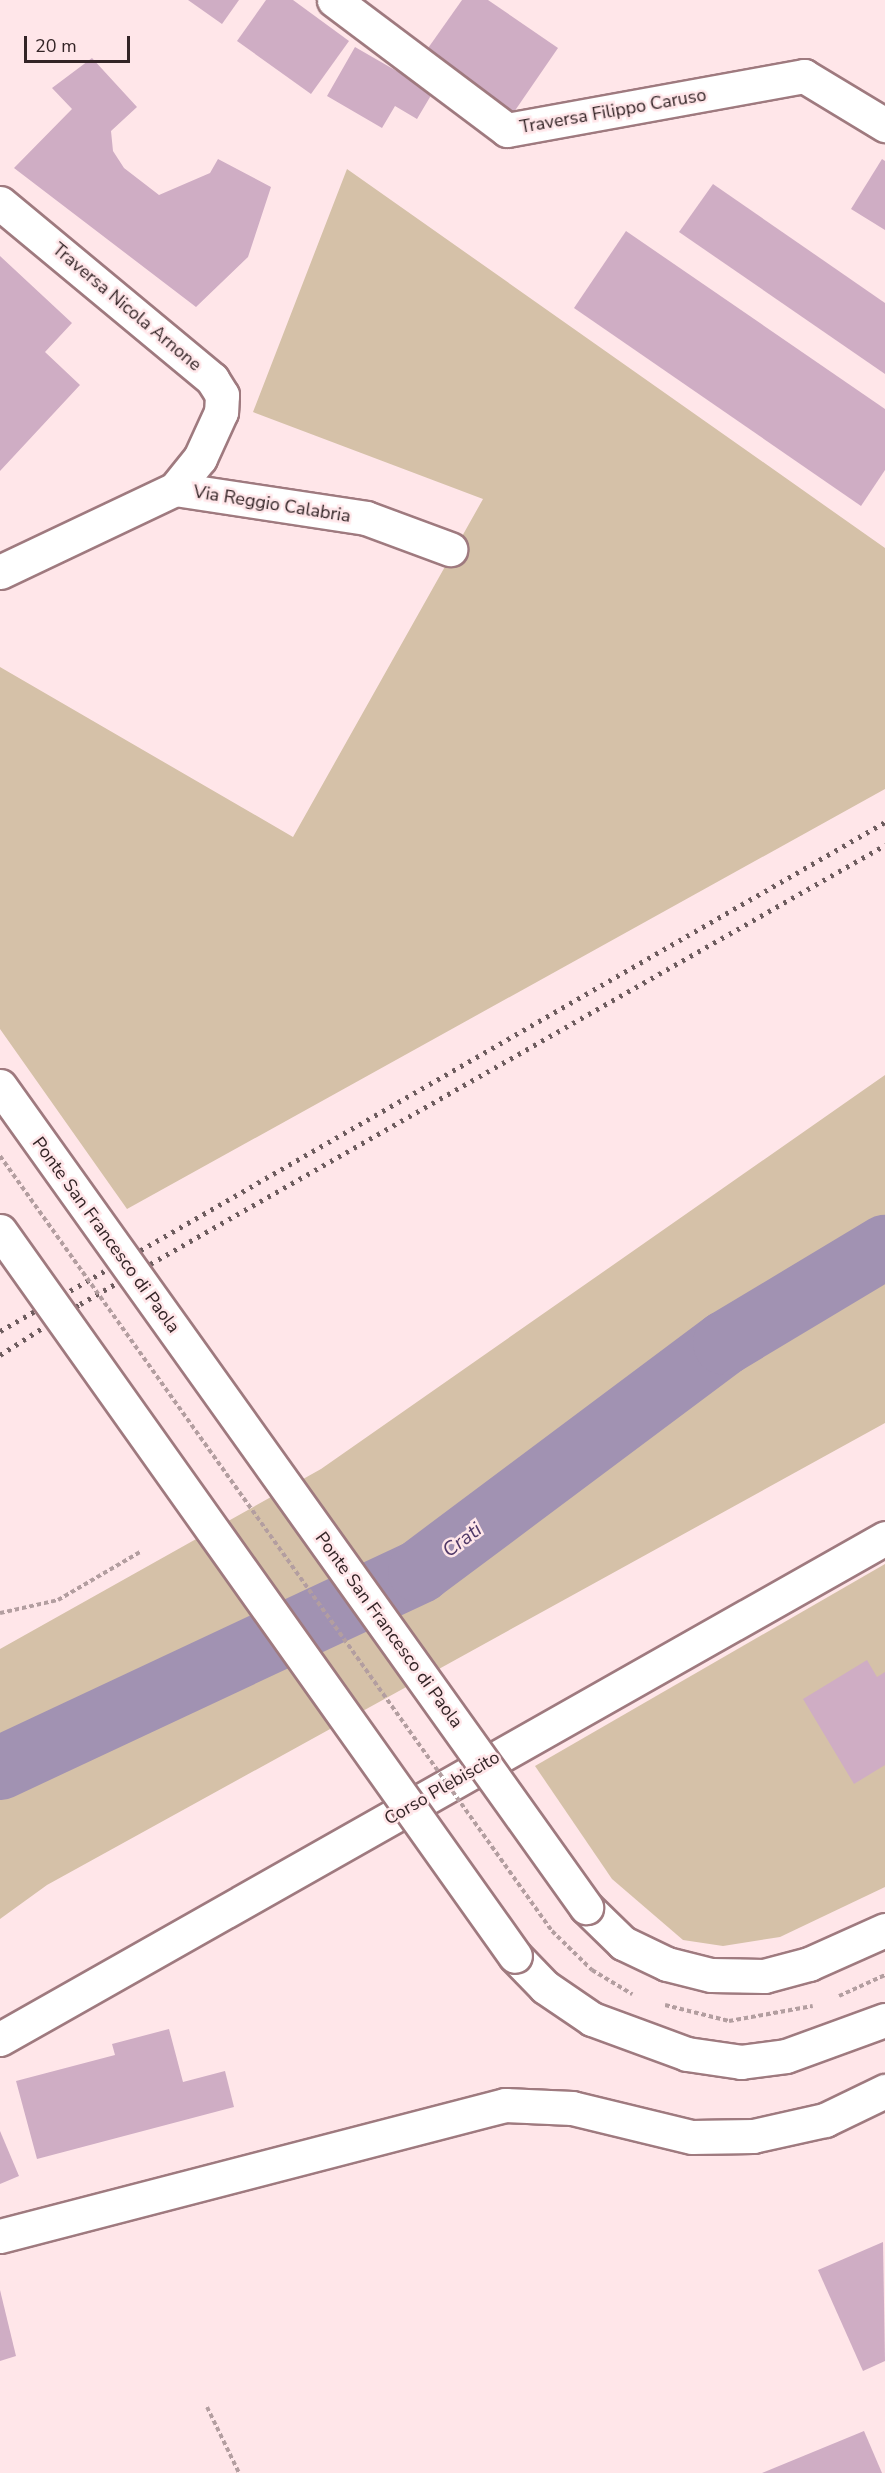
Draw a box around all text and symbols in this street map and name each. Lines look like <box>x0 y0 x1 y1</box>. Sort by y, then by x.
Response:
scale bar <box>27 24 134 62</box>
text: 20 m <box>35 34 77 58</box>
street label: Traversa Filippo Caruso <box>518 84 708 138</box>
street label: Traversa Nicola Arnone <box>48 238 206 376</box>
street label: Via Reggio Calabria <box>192 481 352 527</box>
street label: Ponte San Francesco di Paola <box>28 1133 184 1337</box>
water label: Crati <box>438 1518 486 1562</box>
street label: Ponte San Francesco di Paola <box>311 1528 467 1732</box>
street label: Corso Plebiscito <box>381 1746 503 1830</box>

